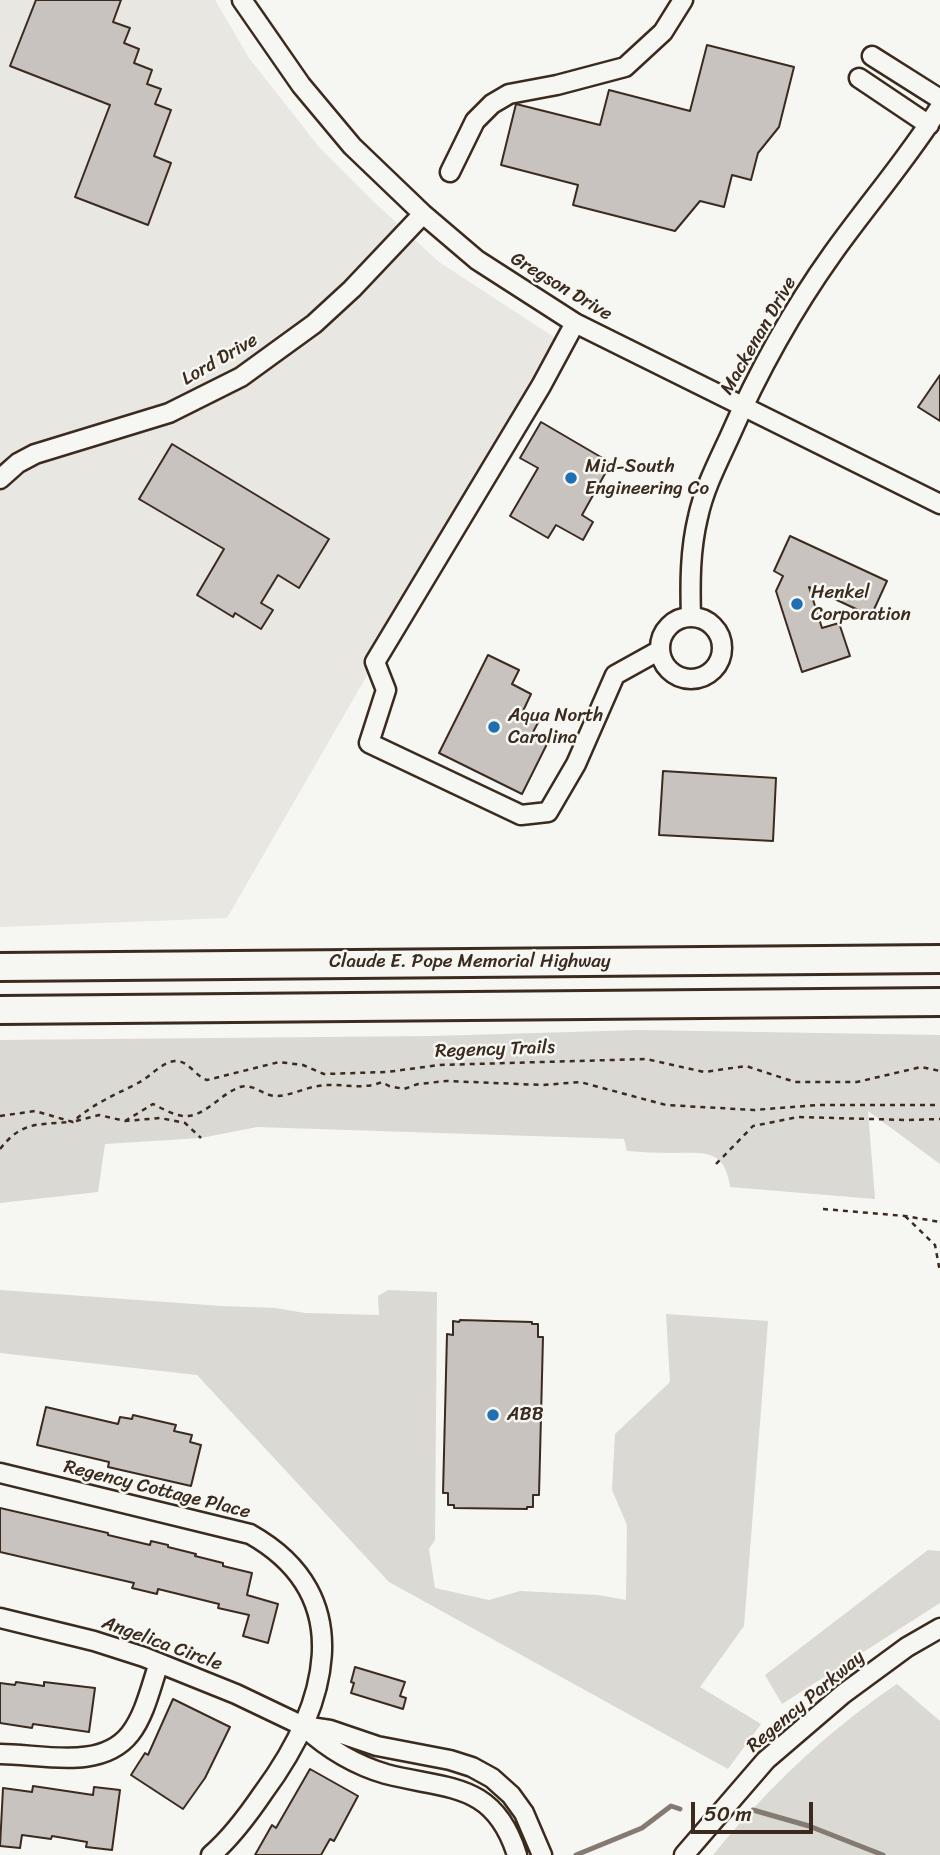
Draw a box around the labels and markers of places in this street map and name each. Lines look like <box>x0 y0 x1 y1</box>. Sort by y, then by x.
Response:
place label: Mid-South Engineering Co <box>585 456 709 500</box>
marker: Mid-South Engineering Co <box>563 470 579 486</box>
place label: Henkel Corporation <box>811 582 911 626</box>
marker: Henkel Corporation <box>789 596 805 612</box>
place label: Aqua North Carolina <box>508 705 603 749</box>
marker: Aqua North Carolina <box>486 719 502 735</box>
place label: ABB <box>507 1404 544 1426</box>
marker: ABB <box>485 1407 501 1423</box>

